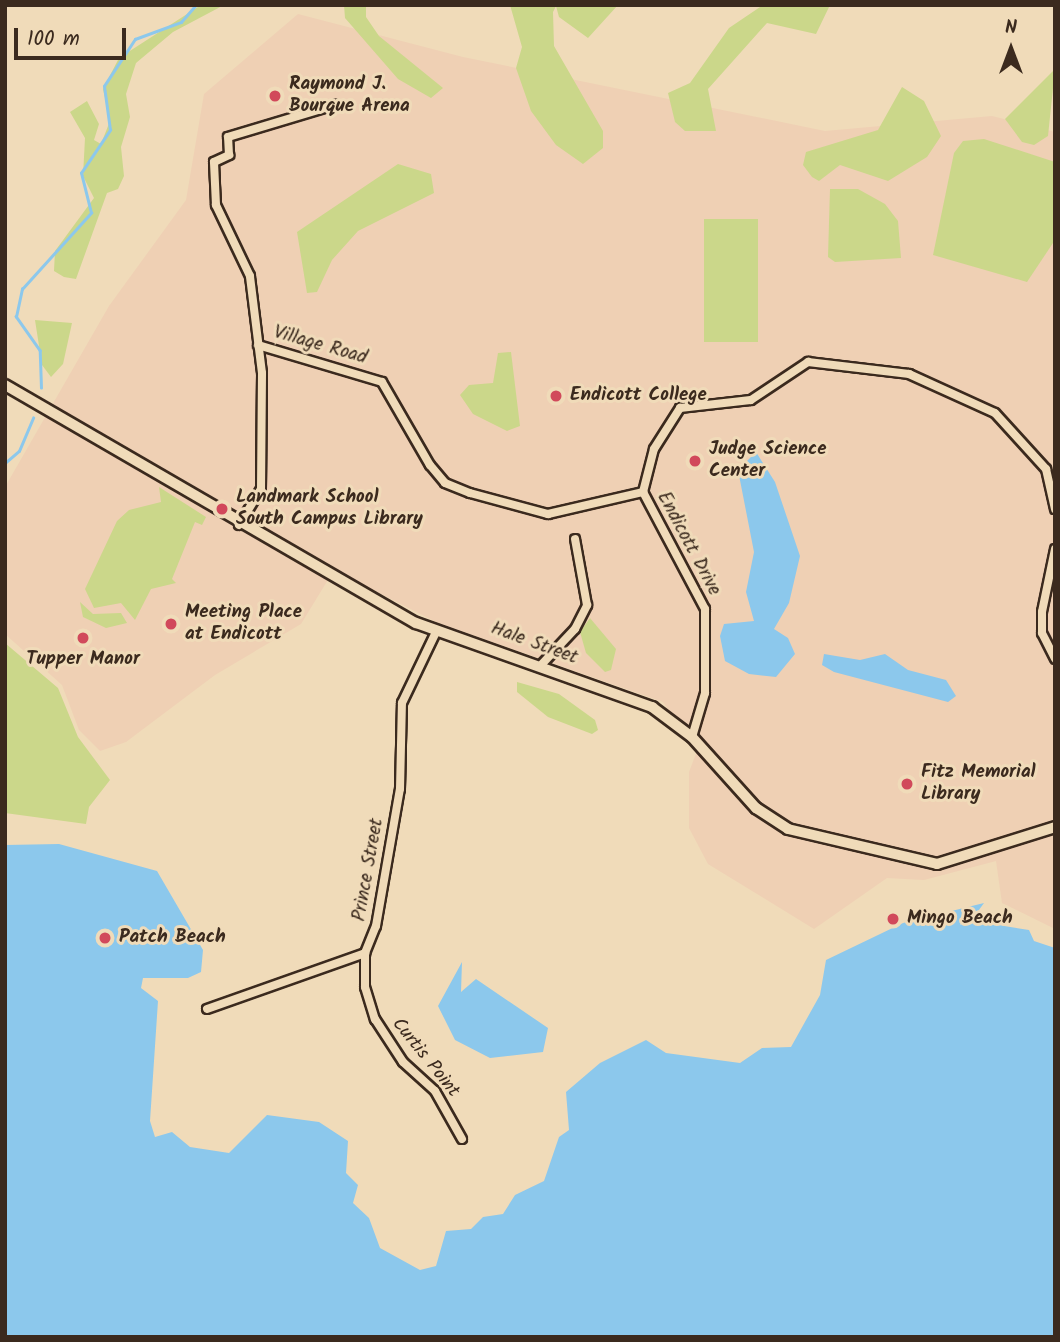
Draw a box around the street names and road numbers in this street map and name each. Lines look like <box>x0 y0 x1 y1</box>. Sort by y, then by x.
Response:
street label: Village Road <box>271 322 369 370</box>
street label: Endicott Drive <box>651 488 725 600</box>
street label: Hale Street <box>488 618 580 670</box>
street label: Prince Street <box>349 817 389 923</box>
street label: Curtis Point <box>386 1014 464 1102</box>

